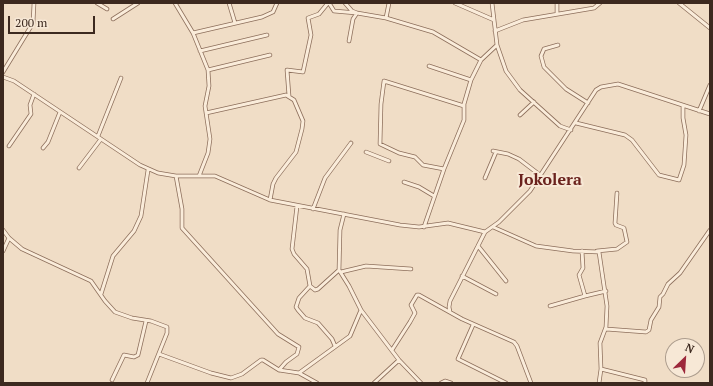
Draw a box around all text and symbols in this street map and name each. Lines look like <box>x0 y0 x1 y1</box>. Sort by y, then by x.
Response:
scale bar <box>10 8 97 34</box>
text: 200 m <box>15 15 47 30</box>
district label: Jokolera <box>518 170 582 190</box>
north arrow <box>665 338 705 378</box>
text: N <box>683 340 696 356</box>

